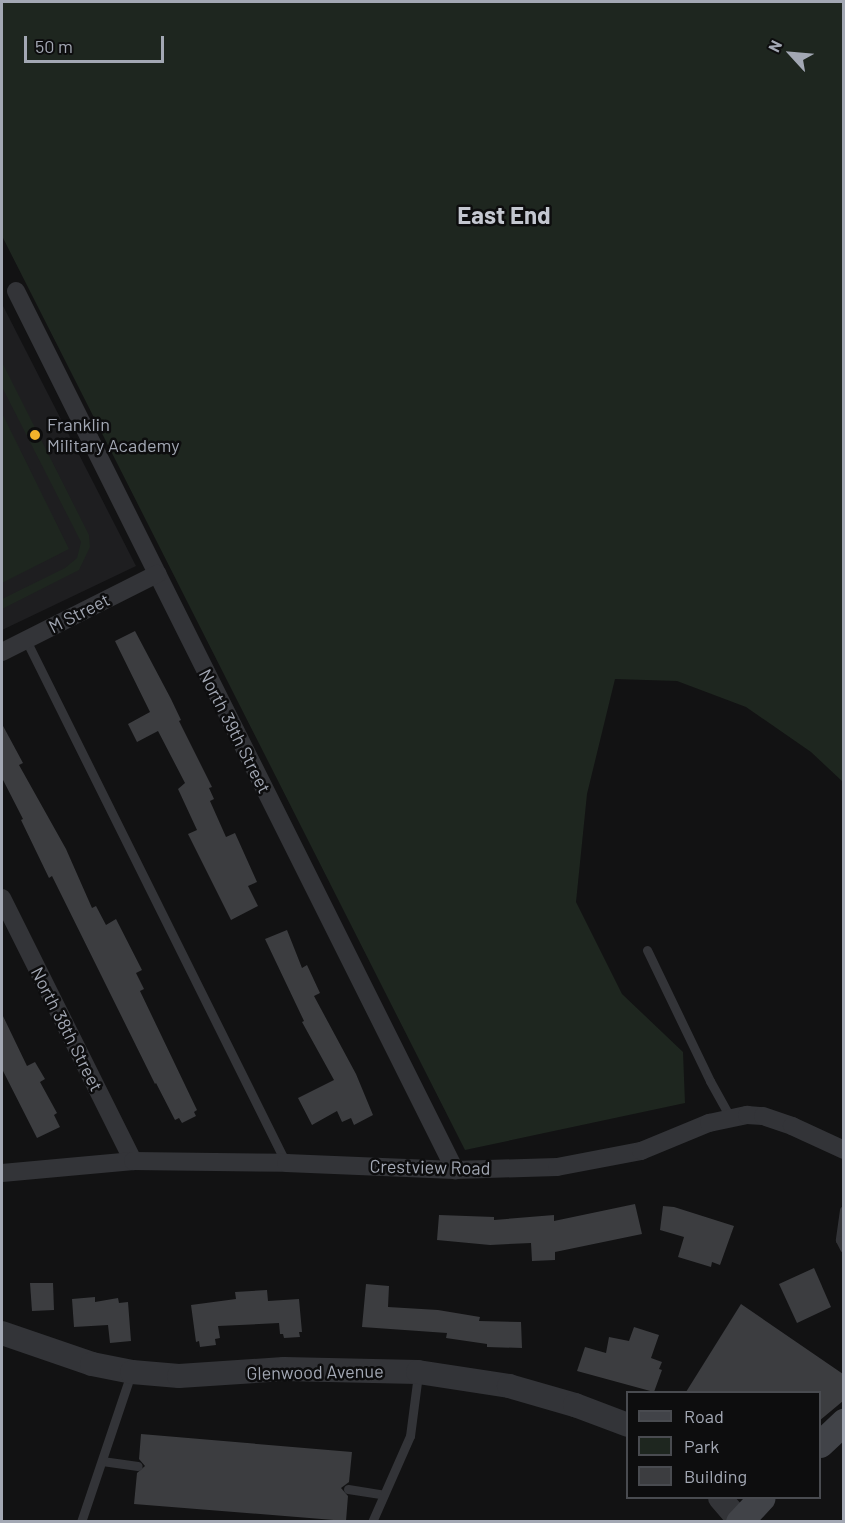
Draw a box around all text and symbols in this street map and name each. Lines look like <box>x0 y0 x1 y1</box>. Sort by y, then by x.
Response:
scale bar <box>27 24 166 62</box>
north arrow <box>761 24 821 84</box>
text: 50 m <box>35 35 73 57</box>
text: N <box>763 37 785 55</box>
district label: East End <box>457 201 551 229</box>
place label: Franklin Military Academy <box>47 414 180 456</box>
marker: Franklin Military Academy <box>28 428 42 442</box>
street label: M Street <box>45 588 113 638</box>
street label: North 39th Street <box>194 665 276 797</box>
street label: North 38th Street <box>26 963 108 1095</box>
street label: Crestview Road <box>369 1155 491 1179</box>
street label: Glenwood Avenue <box>246 1360 384 1384</box>
legend <box>626 1391 821 1499</box>
text: Road <box>684 1405 724 1427</box>
text: Park <box>684 1435 719 1457</box>
text: Building <box>684 1465 747 1487</box>

